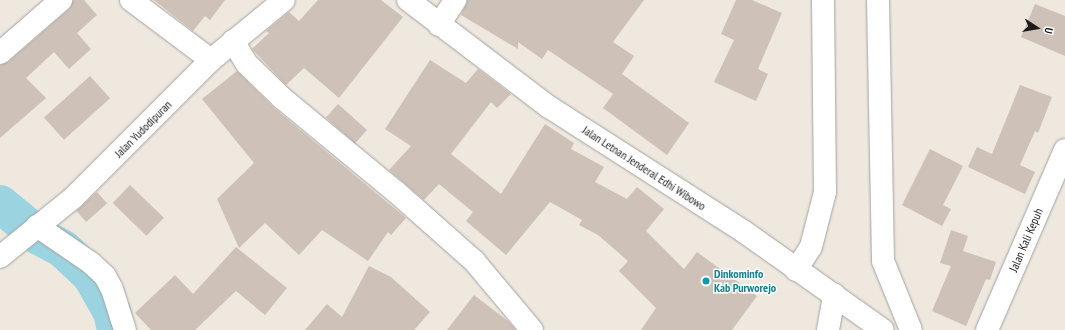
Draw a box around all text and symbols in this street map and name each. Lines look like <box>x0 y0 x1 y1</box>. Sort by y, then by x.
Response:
north arrow <box>1017 8 1057 48</box>
text: U <box>1041 26 1056 35</box>
street label: Jalan Yudodipuran <box>111 97 175 161</box>
street label: Jalan Letnan Jenderal Edhi Wibowo <box>580 123 708 213</box>
street label: Jalan Kali Kepuh <box>1006 206 1046 274</box>
place label: Dinkominfo Kab Purworejo <box>714 267 776 295</box>
marker: Dinkominfo Kab Purworejo <box>701 276 711 286</box>

